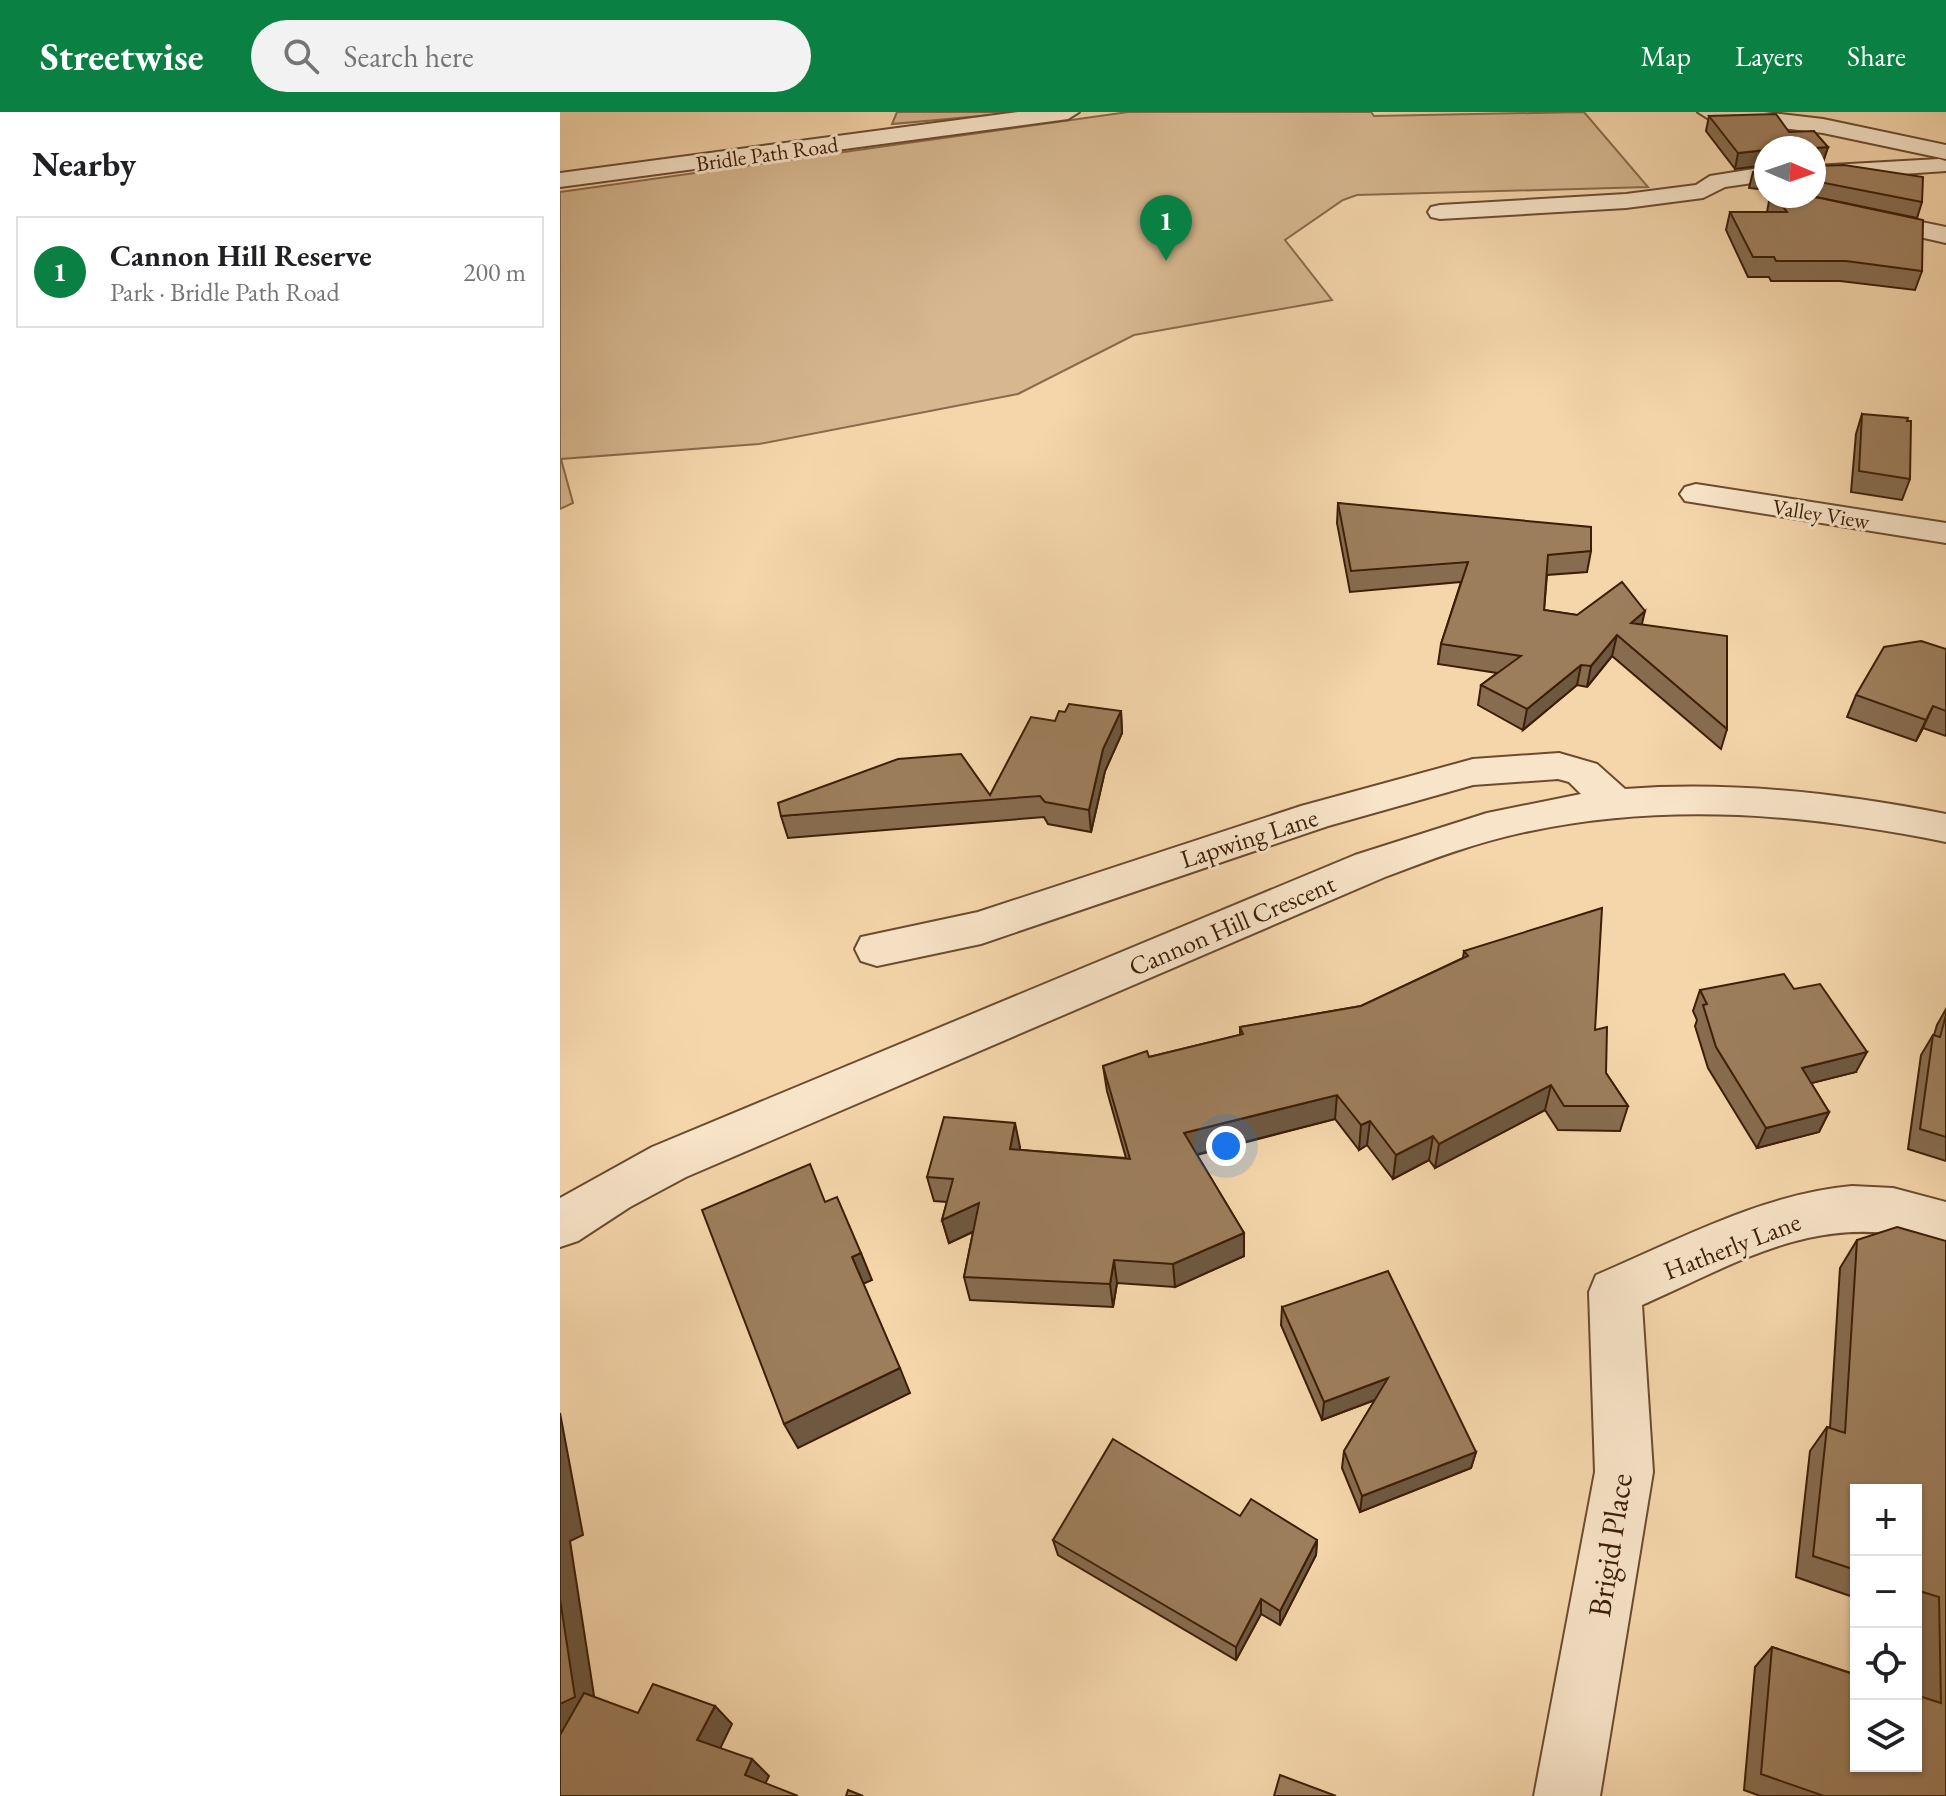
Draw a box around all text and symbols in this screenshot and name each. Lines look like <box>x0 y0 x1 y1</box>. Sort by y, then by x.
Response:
search box <box>251 20 811 92</box>
text: Streetwise <box>40 32 203 81</box>
icon: search <box>279 34 323 78</box>
text: Search here <box>343 37 474 76</box>
text: Map <box>1641 38 1691 74</box>
text: Layers <box>1735 38 1803 74</box>
text: Share <box>1847 38 1906 74</box>
street label: Bridle Path Road <box>694 130 841 178</box>
north arrow <box>1754 136 1826 208</box>
text: Nearby <box>32 142 136 186</box>
pin: 1 <box>1140 195 1192 261</box>
text: Cannon Hill Reserve <box>110 236 372 275</box>
text: 1 <box>53 255 67 289</box>
text: 200 m <box>463 255 526 289</box>
text: Park · Bridle Path Road <box>110 275 340 309</box>
street label: Valley View <box>1770 492 1873 536</box>
street label: Lapwing Lane <box>1176 800 1322 876</box>
street label: Cannon Hill Crescent <box>1124 866 1340 984</box>
your location <box>1206 1126 1246 1166</box>
street label: Hatherly Lane <box>1659 1204 1805 1288</box>
street label: Brigid Place <box>1578 1470 1642 1620</box>
map controls <box>1850 1484 1922 1772</box>
button: + <box>1850 1484 1922 1556</box>
button: − <box>1850 1556 1922 1628</box>
button: locate <box>1850 1628 1922 1700</box>
button: layers <box>1850 1700 1922 1772</box>

